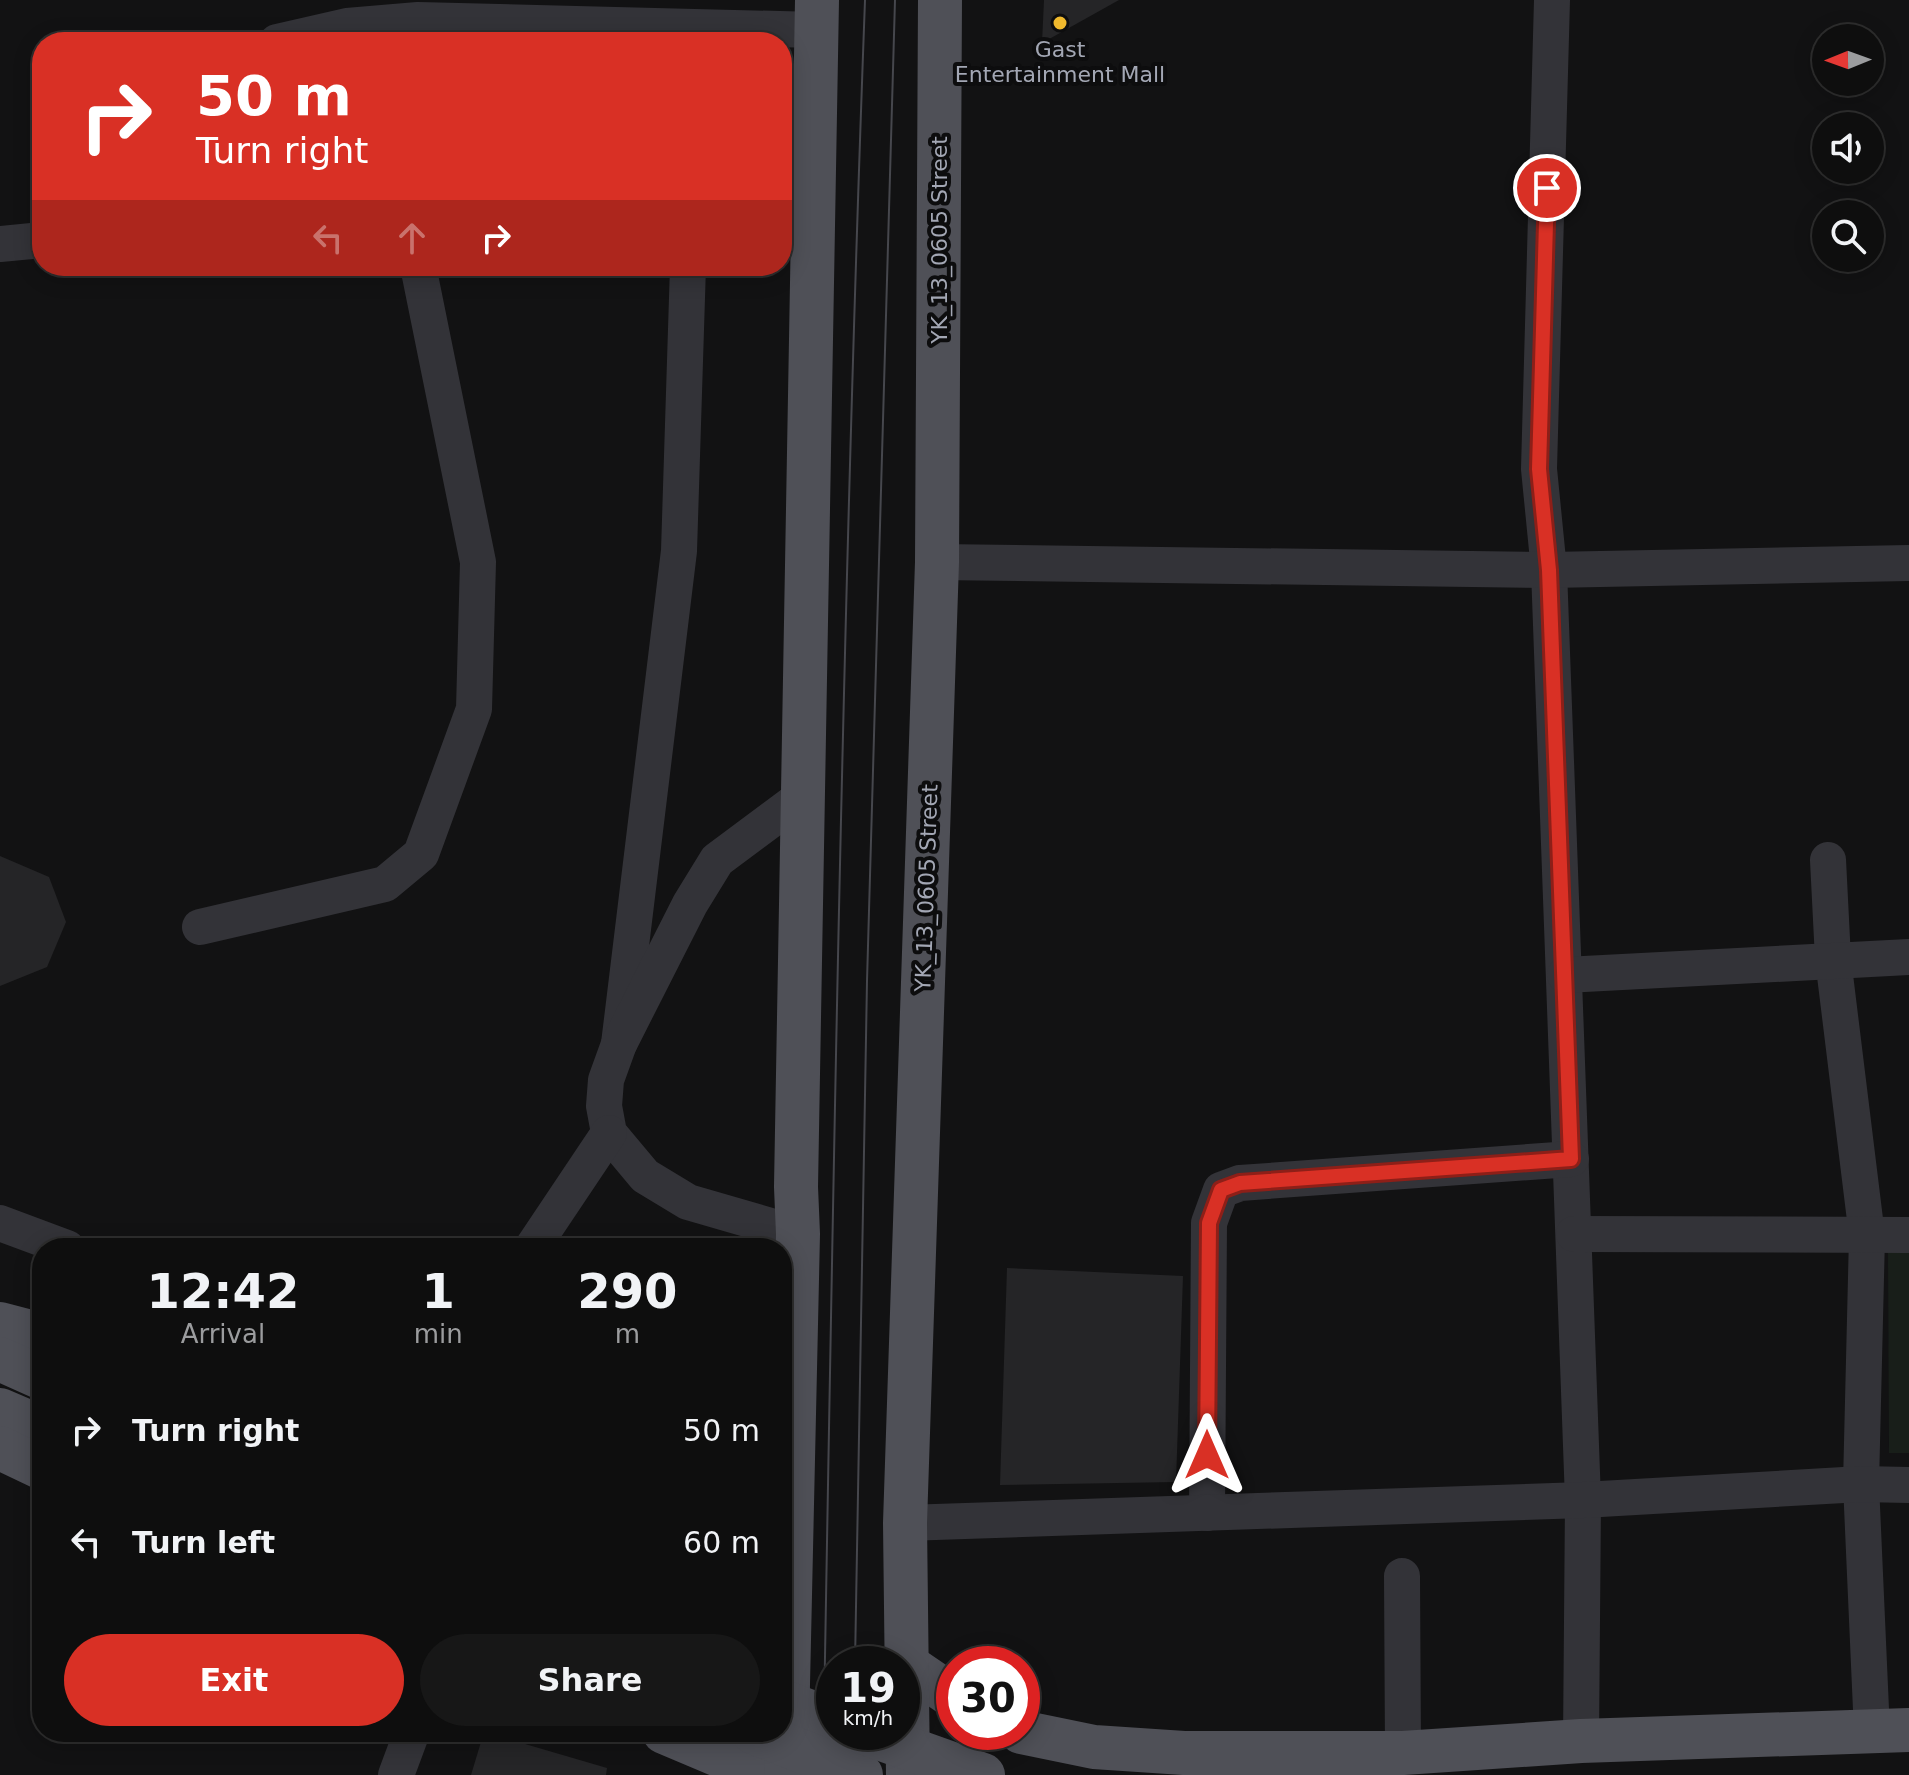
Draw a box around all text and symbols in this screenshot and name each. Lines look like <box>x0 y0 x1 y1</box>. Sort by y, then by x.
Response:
marker: Gast Entertainment Mall <box>1051 14 1069 32</box>
north arrow <box>1812 24 1884 96</box>
map controls <box>1812 24 1884 272</box>
place label: Gast Entertainment Mall <box>955 37 1165 87</box>
text: 50 m <box>196 63 352 128</box>
icon: right <box>64 64 168 168</box>
button: sound <box>1812 112 1884 184</box>
text: Turn right <box>196 130 368 171</box>
street label: YK_13_0605 Street <box>927 136 953 345</box>
pin <box>1513 154 1581 222</box>
icon: arrive <box>1525 166 1569 210</box>
button: search <box>1812 200 1884 272</box>
icon: left <box>306 216 350 260</box>
icon: ahead <box>390 216 434 260</box>
icon: right <box>474 216 518 260</box>
street label: YK_13_0605 Street <box>910 783 944 993</box>
text: 12:42 <box>146 1263 299 1319</box>
text: 1 <box>422 1263 455 1319</box>
text: 290 <box>577 1263 677 1319</box>
text: Arrival <box>181 1319 265 1349</box>
text: min <box>414 1319 463 1349</box>
text: m <box>615 1319 640 1349</box>
icon: right <box>64 1408 108 1452</box>
text: Turn right <box>132 1413 299 1448</box>
text: 50 m <box>683 1413 760 1448</box>
position arrow <box>1165 1413 1249 1497</box>
icon: left <box>64 1520 108 1564</box>
text: Turn left <box>132 1525 275 1560</box>
text: 60 m <box>683 1525 760 1560</box>
button: Exit <box>64 1634 404 1726</box>
button: Share <box>420 1634 760 1726</box>
speed limit sign: 30 <box>936 1646 1040 1750</box>
text: 19 <box>840 1665 896 1711</box>
text: km/h <box>843 1706 893 1730</box>

